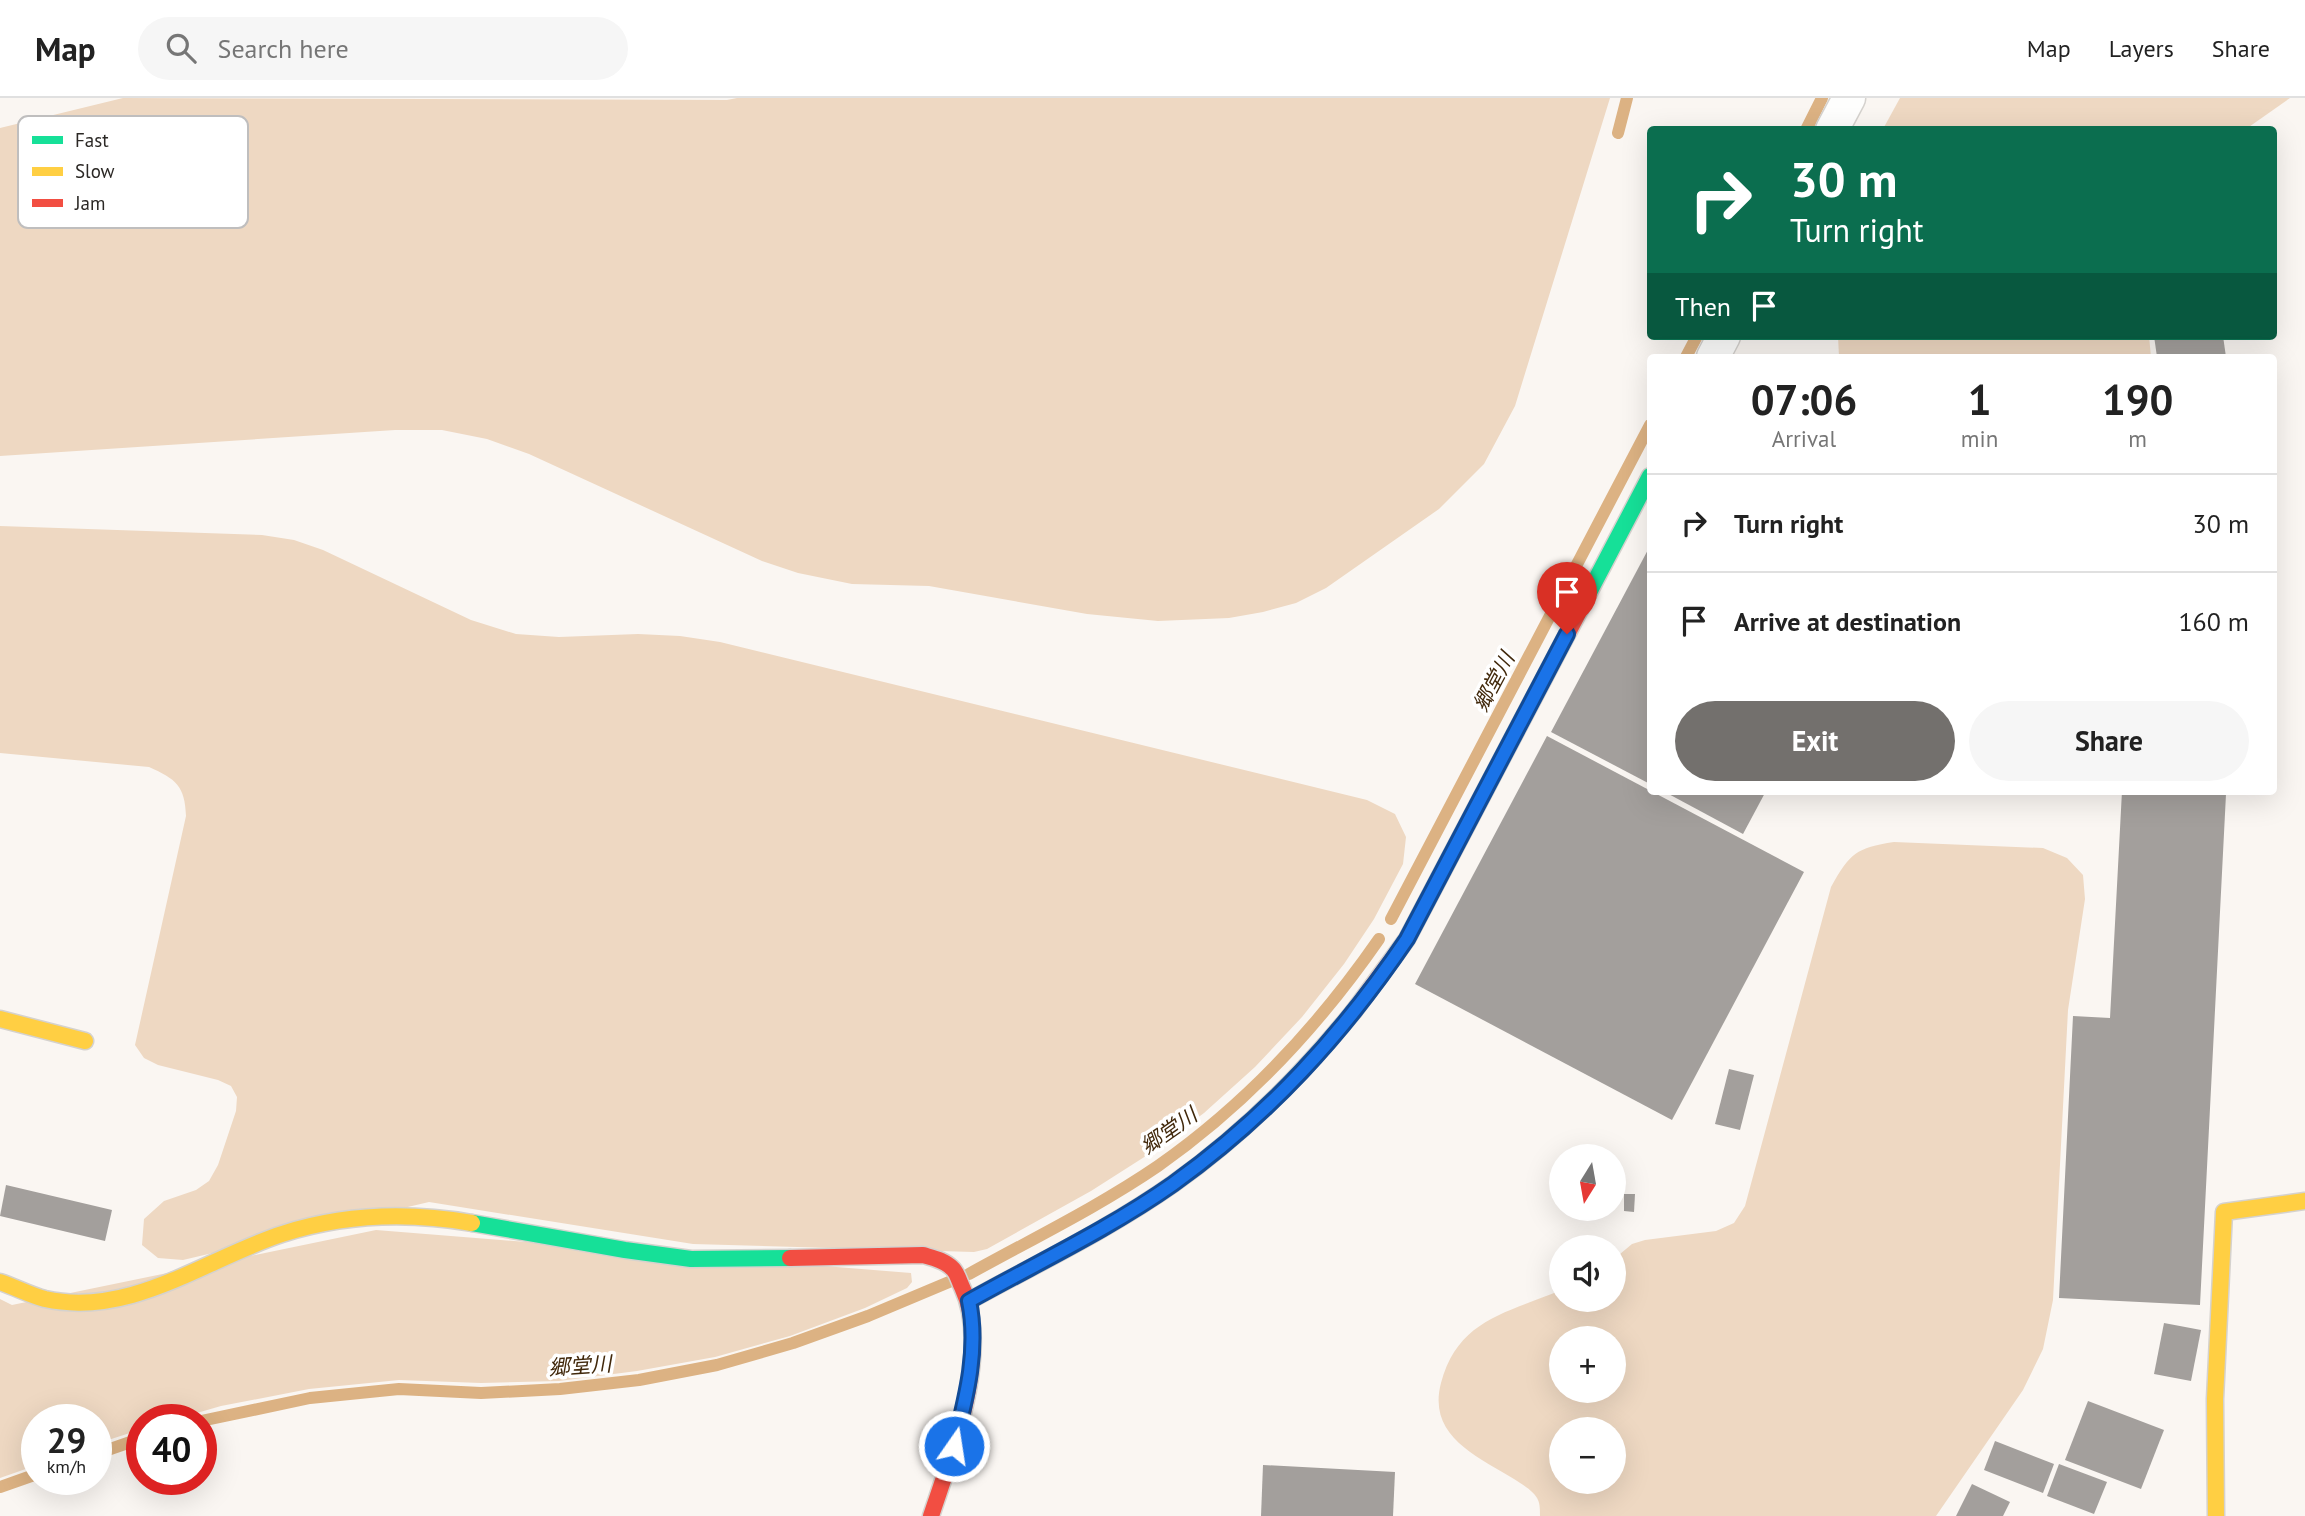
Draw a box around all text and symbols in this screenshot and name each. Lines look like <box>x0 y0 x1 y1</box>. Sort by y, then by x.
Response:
search box <box>138 17 628 80</box>
text: Map <box>35 27 96 70</box>
icon: search <box>162 29 200 67</box>
text: Search here <box>218 32 349 65</box>
text: Map <box>2027 33 2071 64</box>
text: Layers <box>2109 33 2174 64</box>
text: Share <box>2212 33 2270 64</box>
legend <box>18 116 248 228</box>
text: Fast <box>75 128 109 152</box>
text: 30 m <box>1790 147 1897 211</box>
icon: right <box>1675 154 1766 245</box>
text: Slow <box>75 159 115 183</box>
text: Jam <box>74 191 105 215</box>
text: Turn right <box>1790 209 1924 251</box>
icon: arrive <box>1745 287 1783 325</box>
text: Then <box>1675 290 1731 323</box>
text: 07:06 <box>1751 372 1857 427</box>
text: 1 <box>1968 372 1991 427</box>
text: 190 <box>2102 372 2173 427</box>
text: Arrival <box>1772 424 1836 453</box>
text: min <box>1961 424 1998 453</box>
text: m <box>2128 424 2147 453</box>
icon: right <box>1675 504 1713 542</box>
text: Turn right <box>1734 507 1843 540</box>
text: 30 m <box>2193 507 2249 540</box>
pin <box>1537 562 1597 634</box>
icon: arrive <box>1548 573 1586 611</box>
icon: arrive <box>1675 602 1713 640</box>
text: Arrive at destination <box>1734 605 1961 638</box>
text: 160 m <box>2178 605 2249 638</box>
water label: 郷堂川 <box>1467 646 1521 716</box>
button: Exit <box>1675 701 1955 781</box>
button: Share <box>1969 701 2249 781</box>
water label: 郷堂川 <box>1135 1100 1204 1160</box>
north arrow <box>1549 1144 1626 1222</box>
map controls <box>1549 1144 1626 1494</box>
button: sound <box>1549 1235 1626 1312</box>
button: + <box>1549 1326 1626 1403</box>
water label: 郷堂川 <box>548 1350 614 1381</box>
speed limit sign: 40 <box>126 1404 217 1495</box>
position arrow <box>917 1409 991 1483</box>
text: 29 <box>47 1417 86 1463</box>
button: − <box>1549 1417 1626 1494</box>
text: km/h <box>47 1455 86 1478</box>

